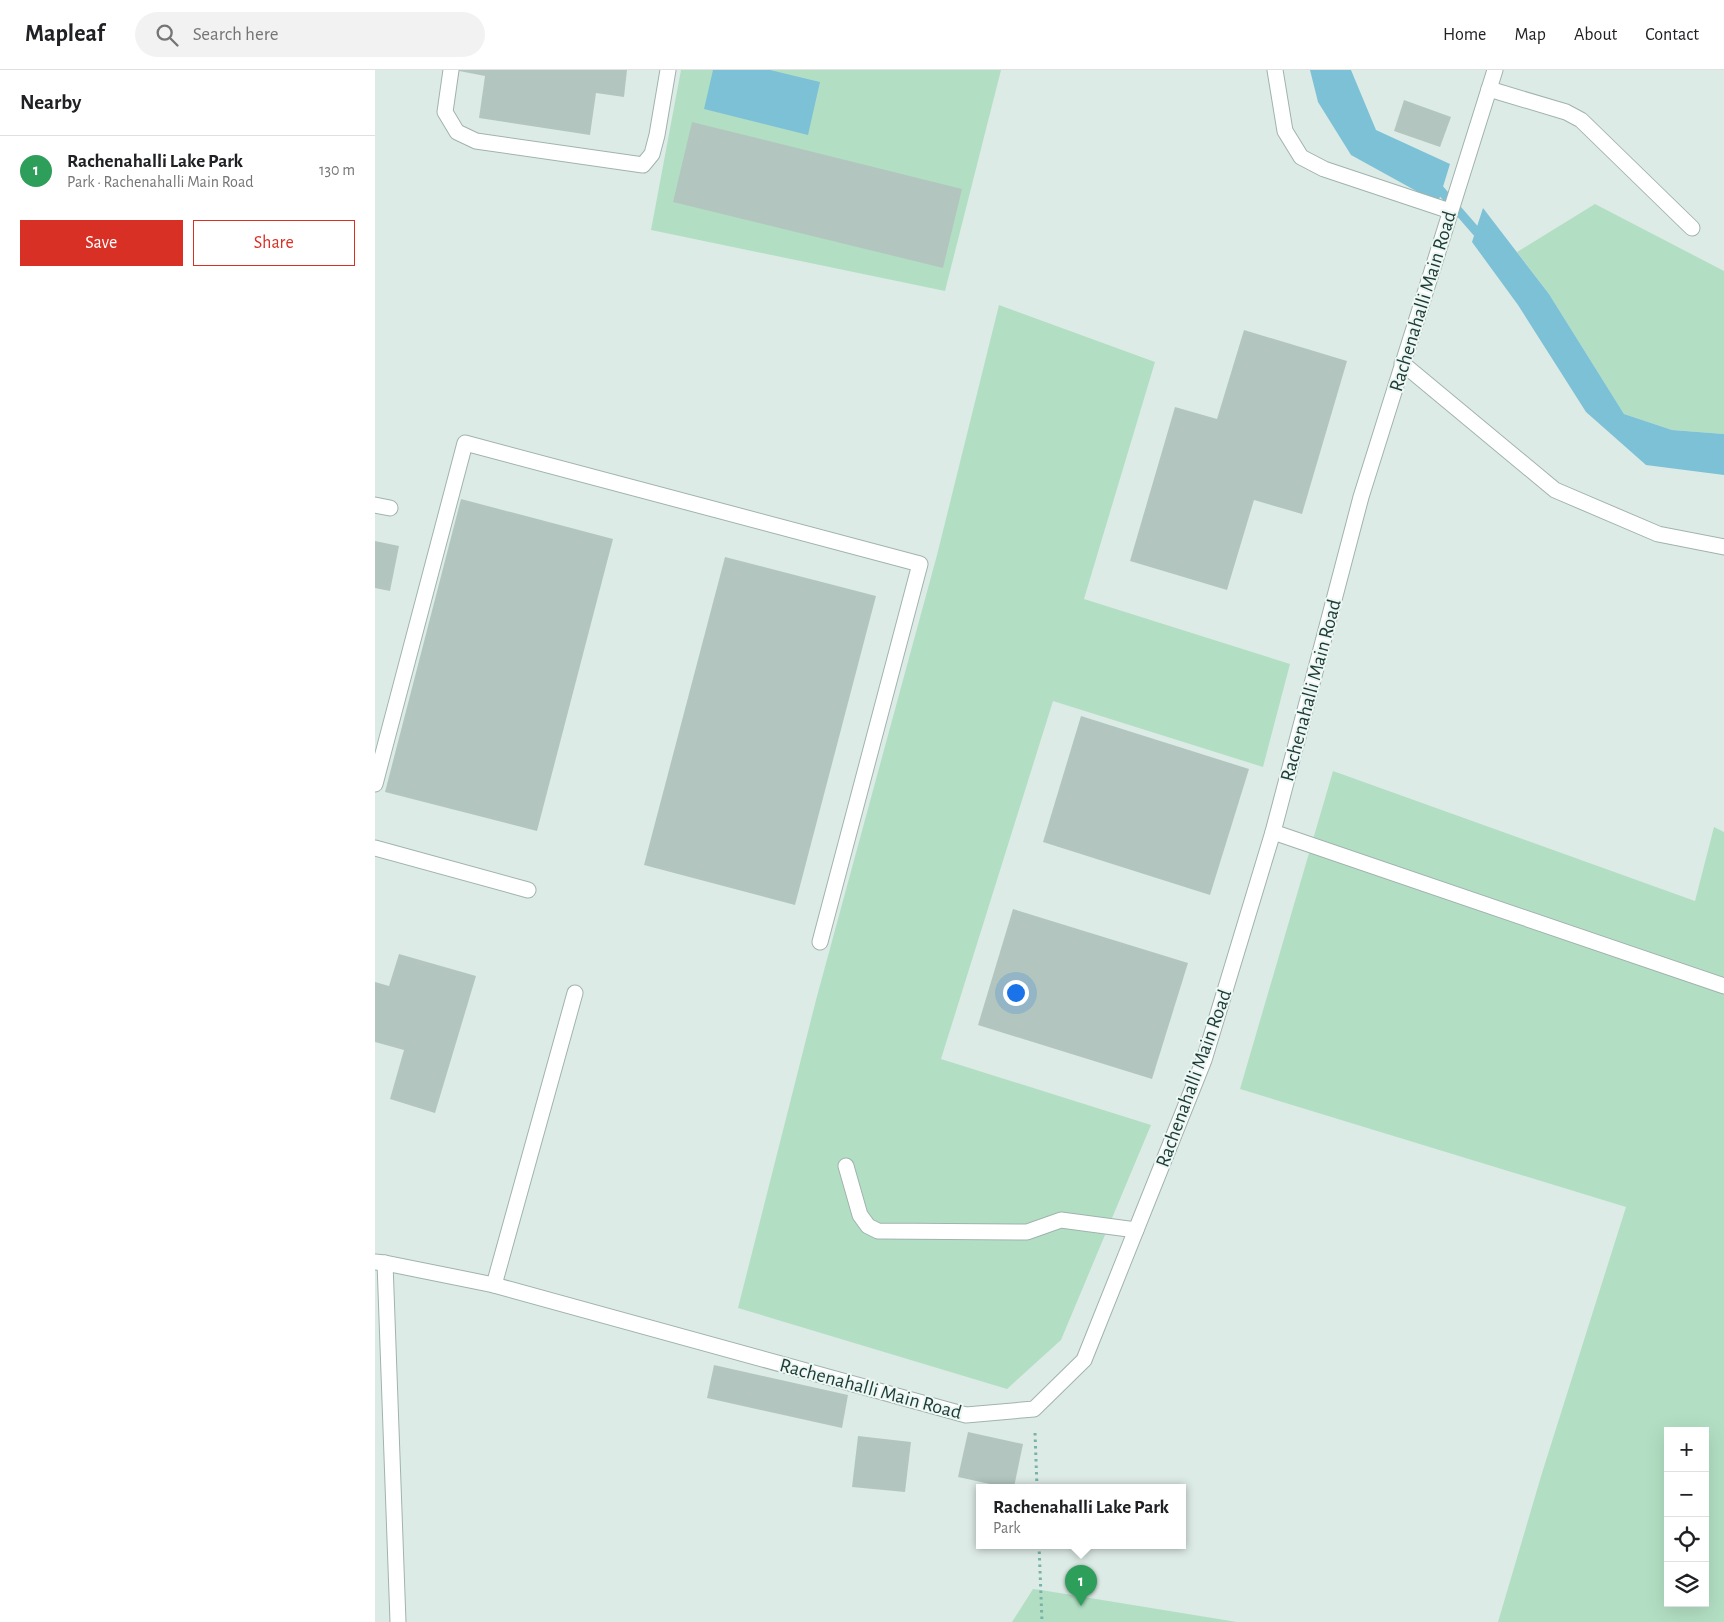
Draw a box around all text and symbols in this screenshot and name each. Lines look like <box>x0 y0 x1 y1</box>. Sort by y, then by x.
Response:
search box <box>135 12 485 57</box>
icon: search <box>153 21 181 49</box>
text: Mapleaf <box>25 22 105 46</box>
text: Search here <box>193 25 279 44</box>
text: Home <box>1443 26 1486 44</box>
text: Map <box>1514 26 1546 44</box>
text: About <box>1574 26 1617 44</box>
text: Contact <box>1645 26 1699 44</box>
text: Nearby <box>20 92 81 113</box>
text: Rachenahalli Lake Park <box>67 152 243 171</box>
text: 1 <box>33 162 39 178</box>
text: 130 m <box>319 162 355 178</box>
text: Park · Rachenahalli Main Road <box>67 174 254 190</box>
street label: Rachenahalli Main Road <box>1386 209 1460 394</box>
button: Save <box>20 220 183 266</box>
button: Share <box>193 220 355 266</box>
street label: Rachenahalli Main Road <box>1277 597 1345 783</box>
your location <box>1003 980 1029 1006</box>
street label: Rachenahalli Main Road <box>1152 987 1235 1170</box>
street label: Rachenahalli Main Road <box>778 1355 964 1423</box>
map controls <box>1664 1427 1709 1607</box>
button: + <box>1664 1427 1709 1472</box>
button: − <box>1664 1472 1709 1517</box>
popup <box>976 1484 1186 1549</box>
text: Rachenahalli Lake Park <box>993 1498 1169 1517</box>
button: locate <box>1664 1517 1709 1562</box>
text: Park <box>993 1520 1021 1536</box>
button: layers <box>1664 1562 1709 1607</box>
pin: 1 <box>1065 1565 1097 1606</box>

